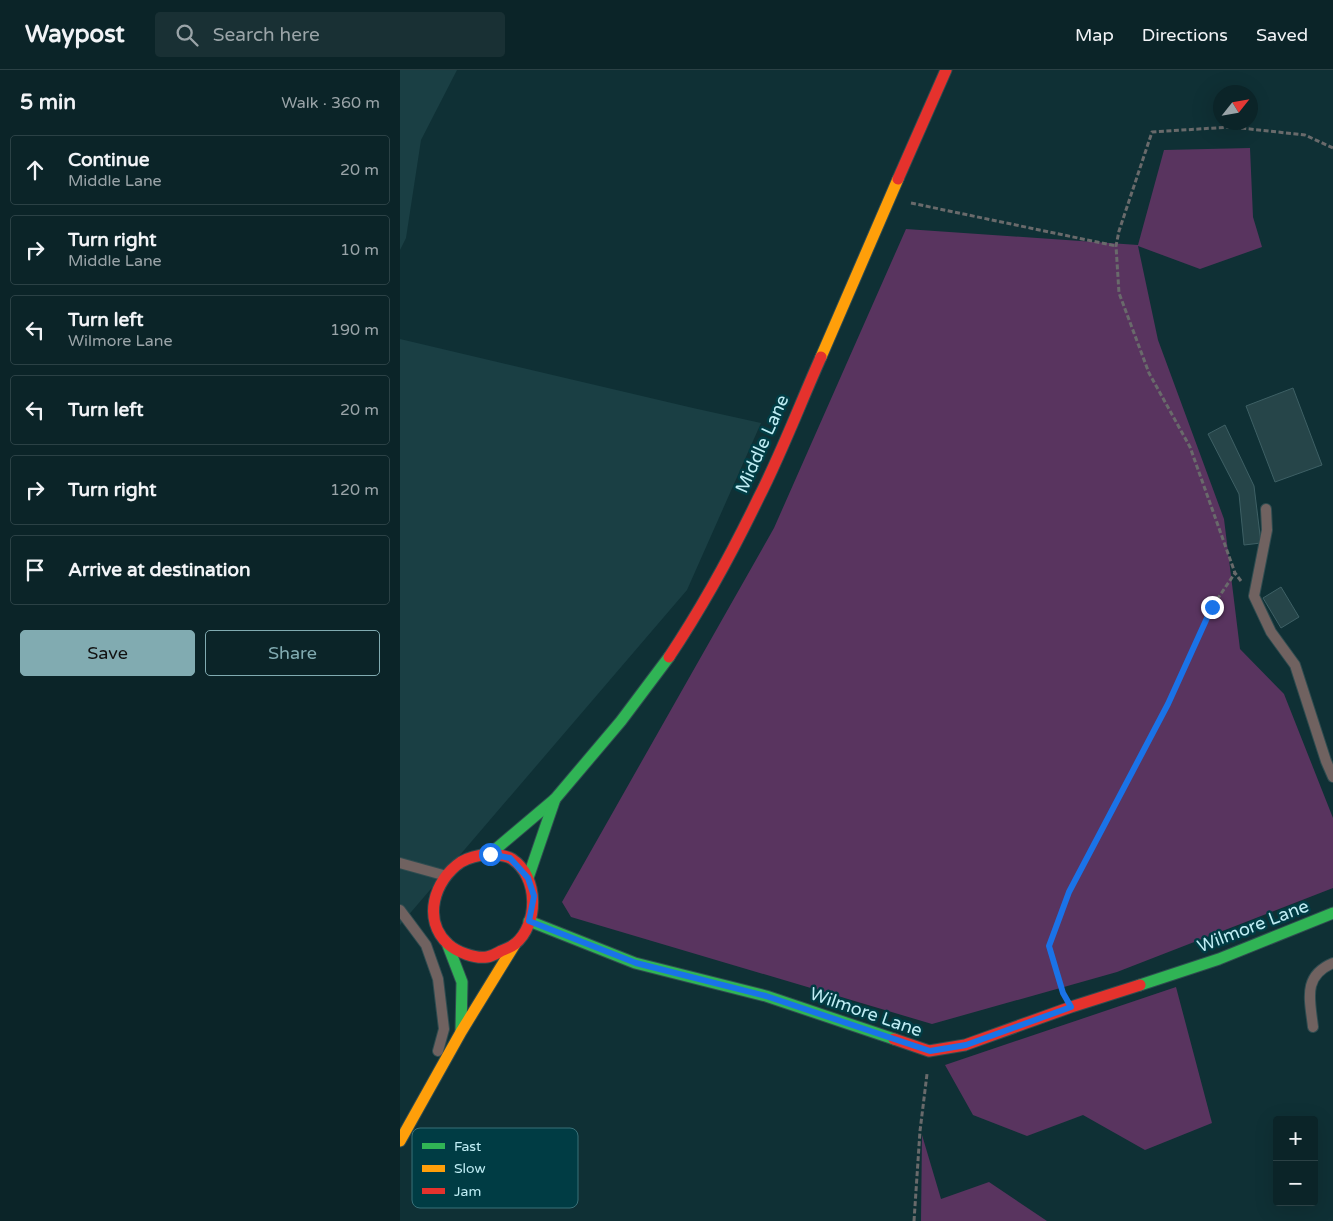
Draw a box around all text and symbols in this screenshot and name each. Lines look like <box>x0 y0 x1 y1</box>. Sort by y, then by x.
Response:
search box <box>155 12 505 57</box>
text: Waypost <box>25 20 125 49</box>
icon: search <box>173 21 201 49</box>
text: Search here <box>213 24 320 46</box>
text: Map <box>1075 24 1114 46</box>
text: Directions <box>1142 24 1228 46</box>
text: Saved <box>1256 24 1308 46</box>
north arrow <box>1213 85 1258 130</box>
text: 5 min <box>20 90 76 115</box>
text: Walk · 360 m <box>281 93 380 113</box>
text: Continue <box>68 149 150 171</box>
icon: ahead <box>21 156 49 184</box>
text: 20 m <box>340 160 379 180</box>
text: Middle Lane <box>68 171 162 191</box>
text: Turn right <box>68 229 156 251</box>
icon: right <box>21 236 49 264</box>
text: 10 m <box>340 240 379 260</box>
text: Middle Lane <box>68 251 162 271</box>
text: Turn left <box>68 309 144 331</box>
icon: left <box>21 316 49 344</box>
text: 190 m <box>330 320 379 340</box>
text: Wilmore Lane <box>68 331 173 351</box>
street label: Middle Lane <box>731 391 793 497</box>
icon: left <box>21 396 49 424</box>
text: Turn left <box>68 399 144 421</box>
text: 20 m <box>340 400 379 420</box>
icon: right <box>21 476 49 504</box>
text: Turn right <box>68 479 156 501</box>
text: 120 m <box>330 480 379 500</box>
icon: arrive <box>21 556 49 584</box>
text: Arrive at destination <box>68 559 251 581</box>
route end <box>1201 596 1224 619</box>
button: Save <box>20 630 195 676</box>
button: Share <box>205 630 380 676</box>
route start <box>479 843 502 866</box>
street label: Wilmore Lane <box>1194 895 1312 957</box>
street label: Wilmore Lane <box>807 982 925 1042</box>
map controls <box>1273 1116 1318 1206</box>
button: + <box>1273 1116 1318 1161</box>
legend <box>412 1128 578 1208</box>
text: Fast <box>454 1138 482 1155</box>
text: Slow <box>454 1160 486 1177</box>
button: − <box>1273 1161 1318 1206</box>
text: Jam <box>454 1183 481 1200</box>

